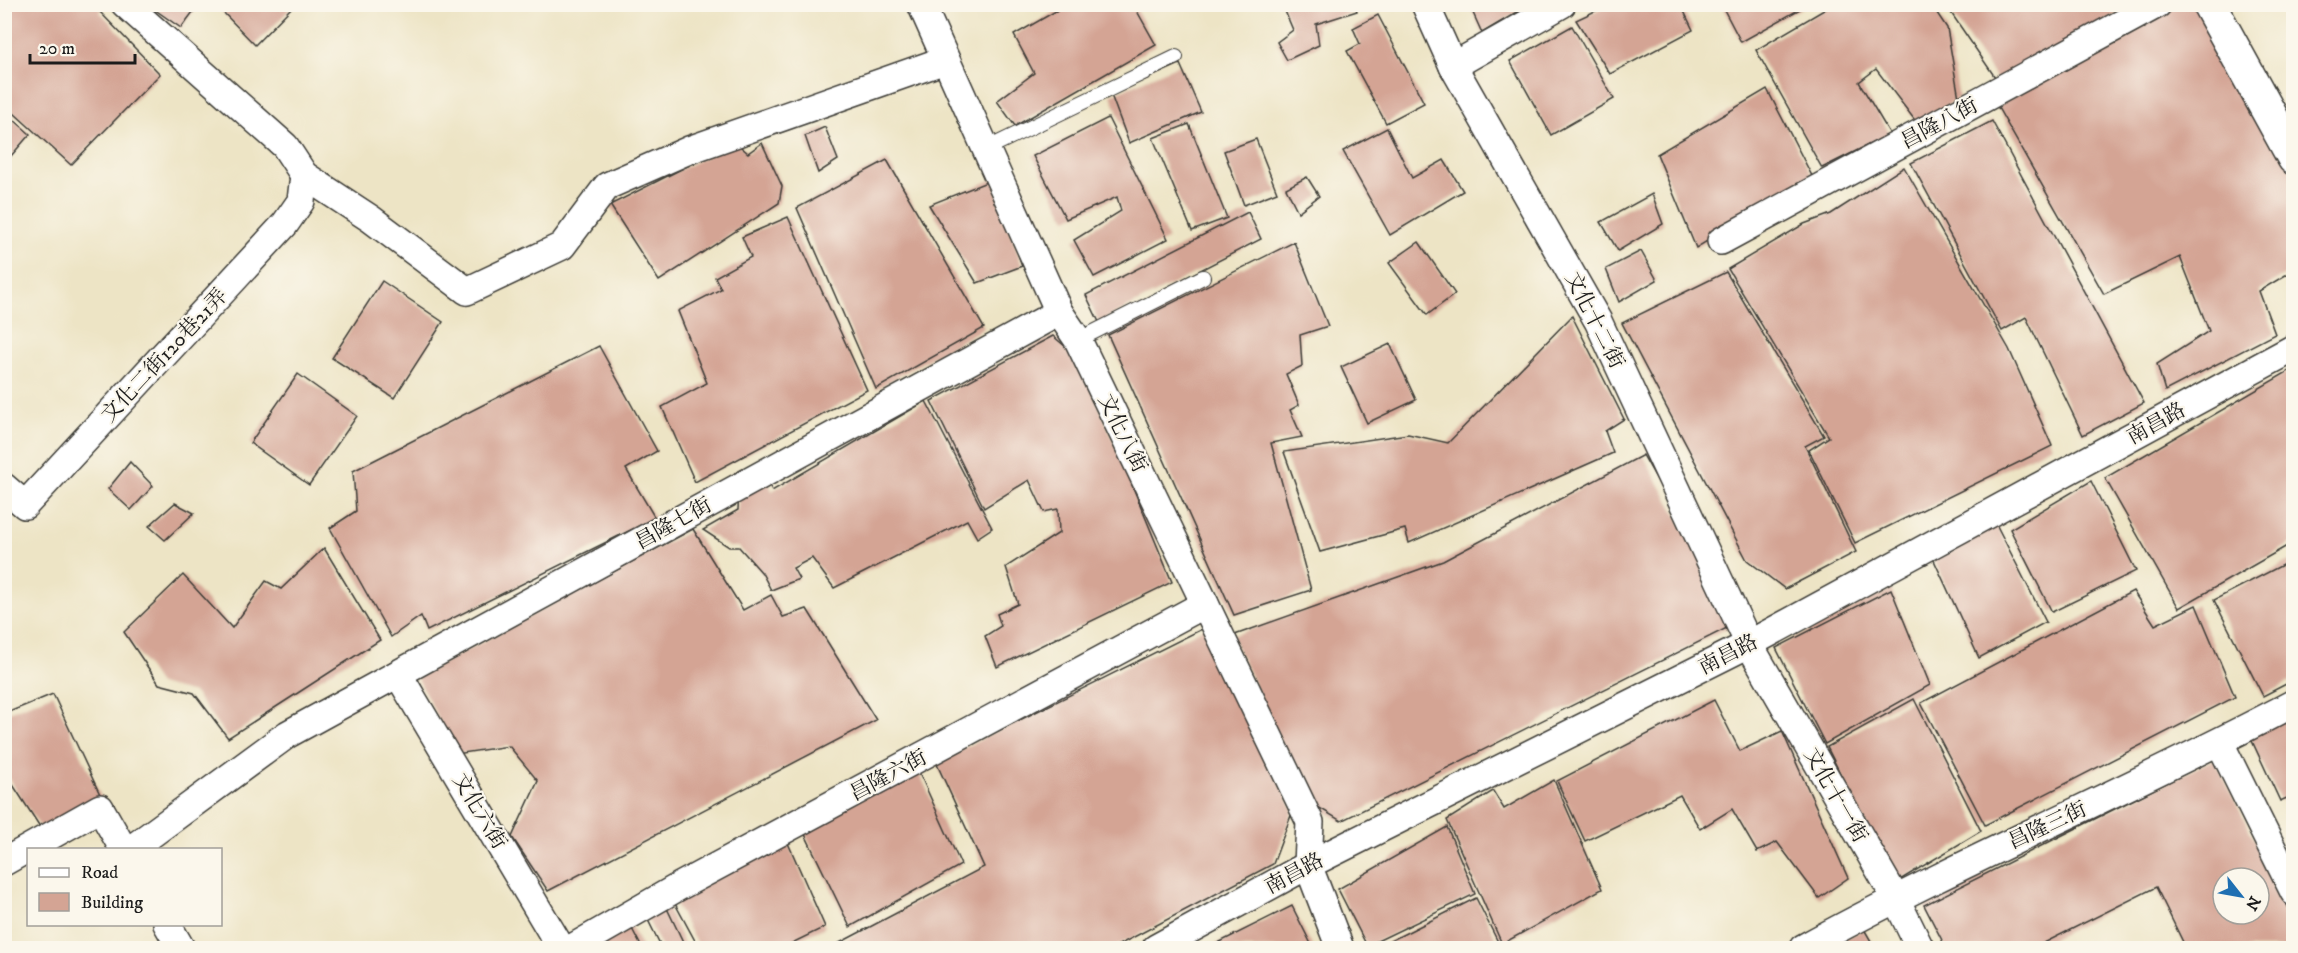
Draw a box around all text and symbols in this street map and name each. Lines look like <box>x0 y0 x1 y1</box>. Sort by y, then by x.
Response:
scale bar <box>30 27 135 65</box>
text: 20 m <box>39 38 75 60</box>
street label: 昌隆八街 <box>1896 93 1983 155</box>
street label: 文化十二街 <box>1559 268 1630 373</box>
street label: 文化二街120巷21弄 <box>96 283 233 428</box>
street label: 文化八街 <box>1092 390 1152 477</box>
street label: 南昌路 <box>2123 397 2190 451</box>
street label: 昌隆七街 <box>630 492 717 556</box>
street label: 南昌路 <box>1694 629 1762 681</box>
street label: 文化十一街 <box>1798 744 1873 847</box>
street label: 昌隆六街 <box>845 745 932 807</box>
street label: 文化六街 <box>446 769 512 854</box>
street label: 昌隆三街 <box>2004 796 2091 855</box>
legend <box>27 848 222 926</box>
street label: 南昌路 <box>1261 848 1328 900</box>
text: Road <box>81 862 118 884</box>
north arrow <box>2211 866 2271 926</box>
text: Building <box>81 892 143 914</box>
text: N <box>2241 892 2265 914</box>

